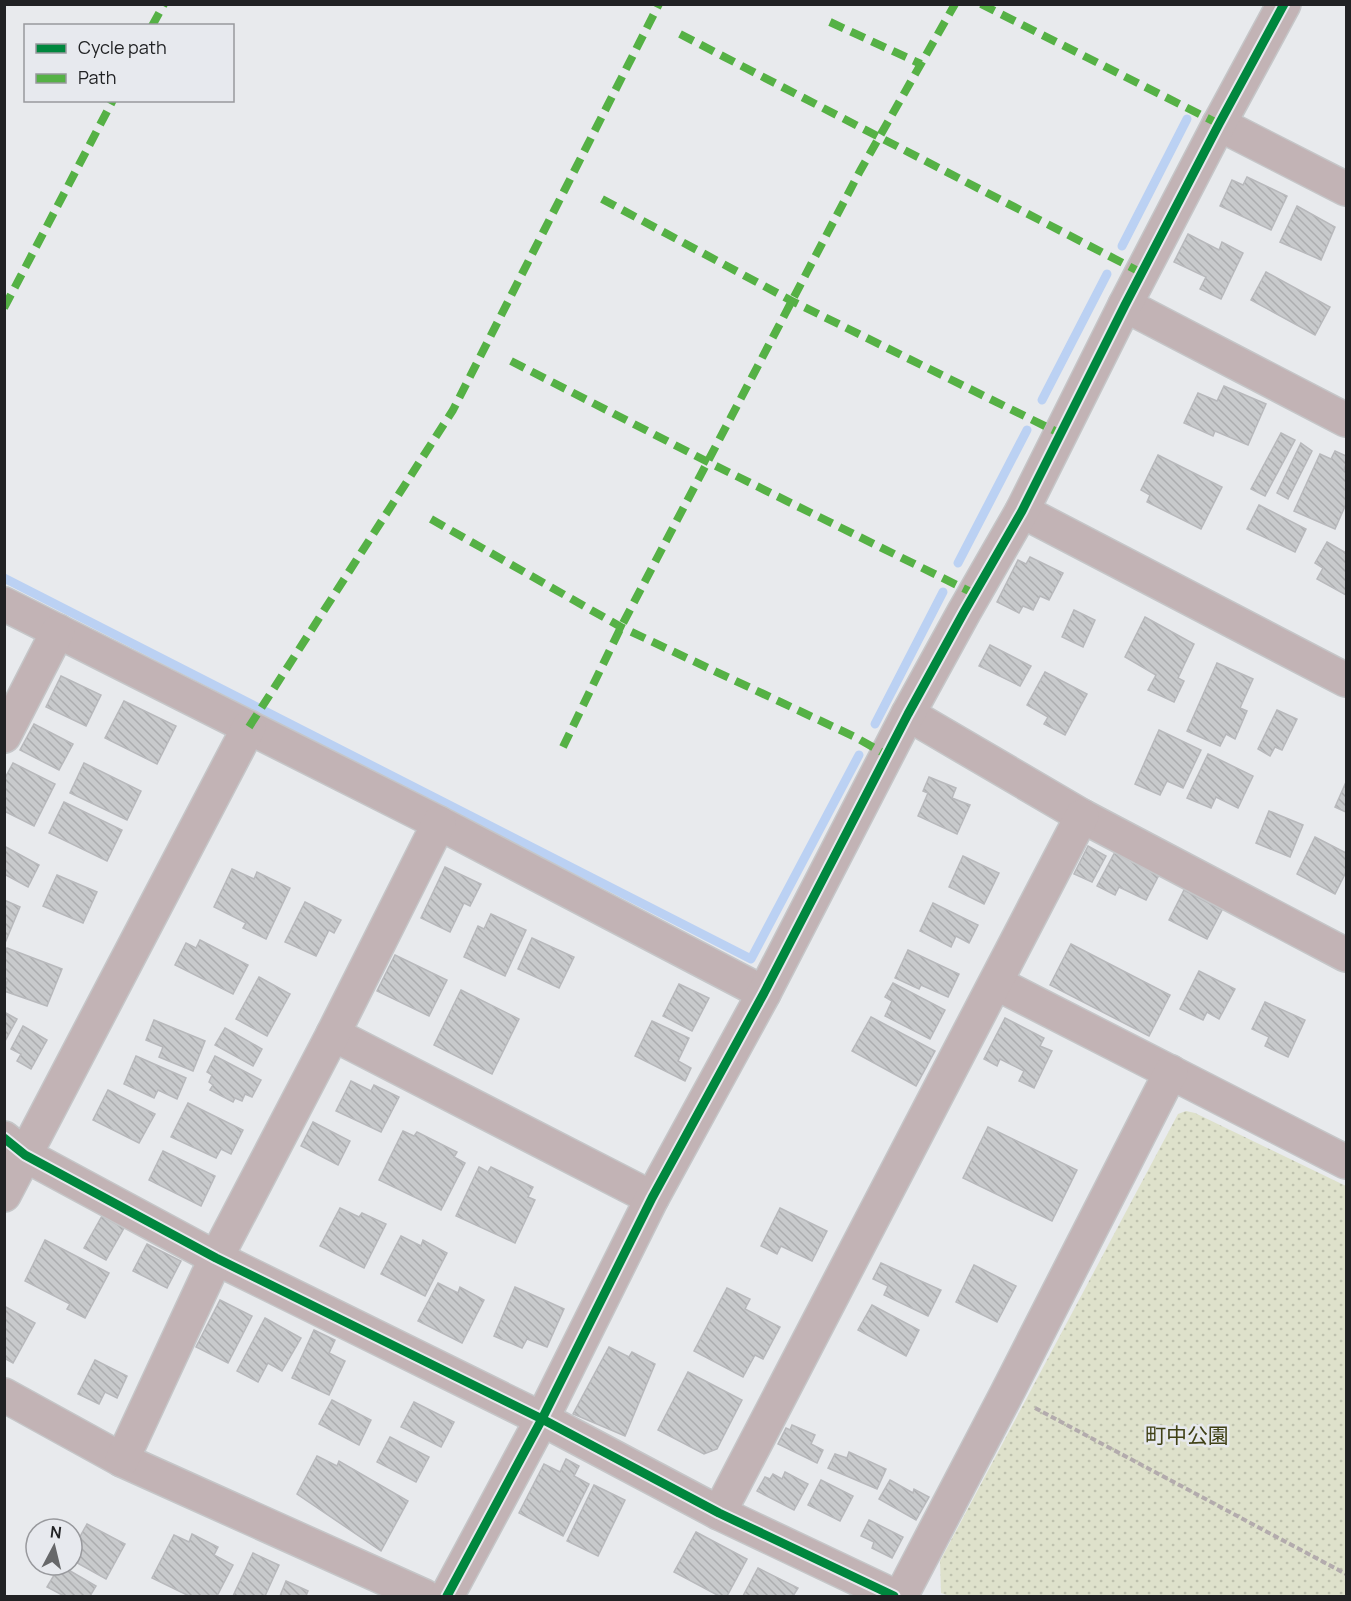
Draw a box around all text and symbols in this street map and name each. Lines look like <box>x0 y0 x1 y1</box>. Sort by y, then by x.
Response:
legend <box>24 24 234 102</box>
text: Cycle path <box>78 35 167 59</box>
text: Path <box>78 65 116 89</box>
park label: 町中公園 <box>1145 1421 1229 1449</box>
north arrow <box>24 1517 84 1577</box>
text: N <box>49 1520 63 1544</box>

